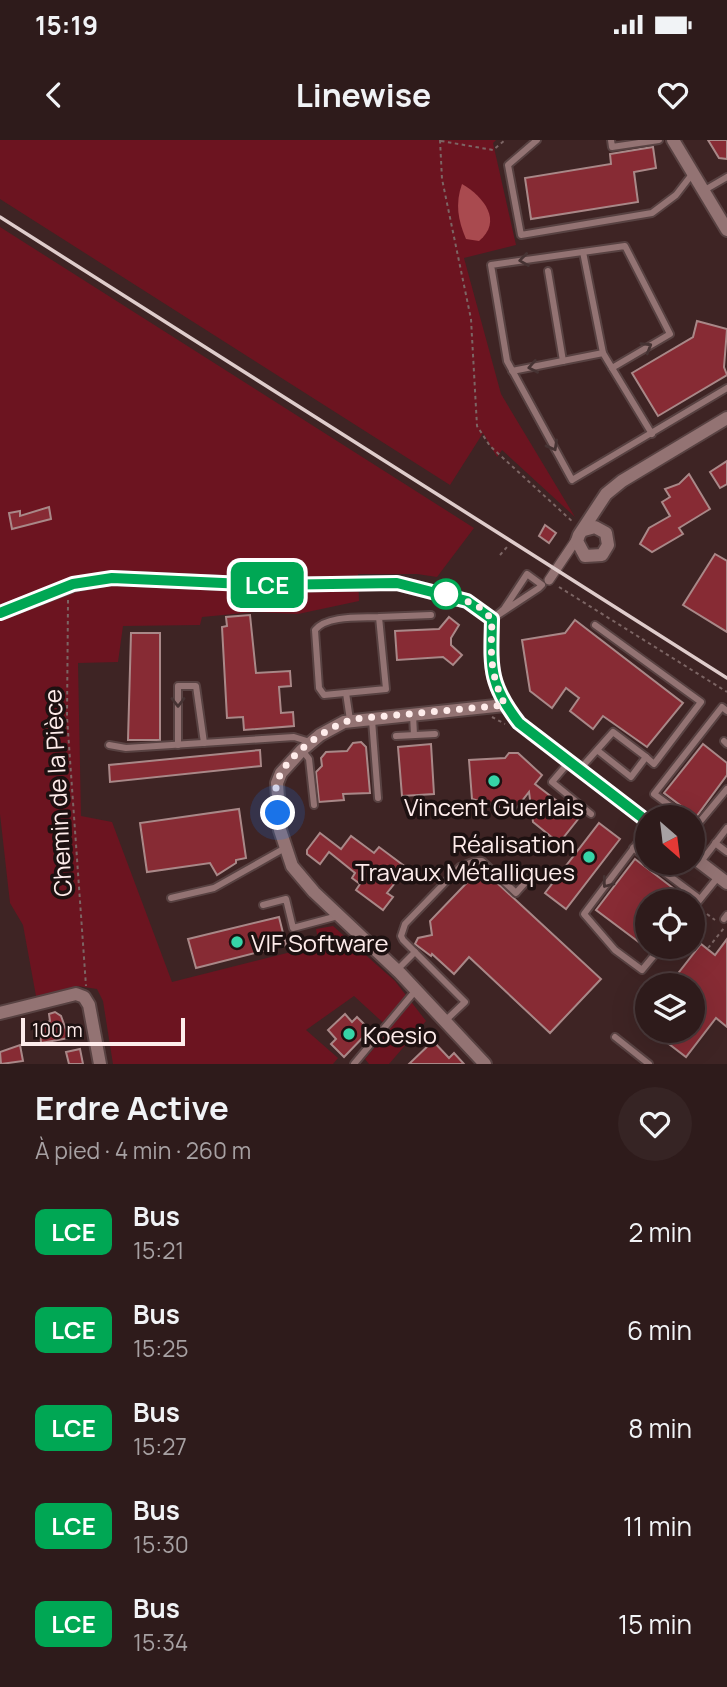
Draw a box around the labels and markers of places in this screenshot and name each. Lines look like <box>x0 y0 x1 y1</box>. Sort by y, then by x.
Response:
unlabelled marker <box>431 579 461 609</box>
marker: Vincent Guerlais <box>486 773 502 789</box>
place label: Vincent Guerlais <box>404 790 584 823</box>
place label: Réalisation Travaux Métalliques <box>355 827 575 888</box>
marker: Réalisation Travaux Métalliques <box>581 849 597 865</box>
place label: VIF Software <box>251 926 389 959</box>
marker: VIF Software <box>229 934 245 950</box>
place label: Koesio <box>363 1018 437 1051</box>
marker: Koesio <box>341 1026 357 1042</box>

